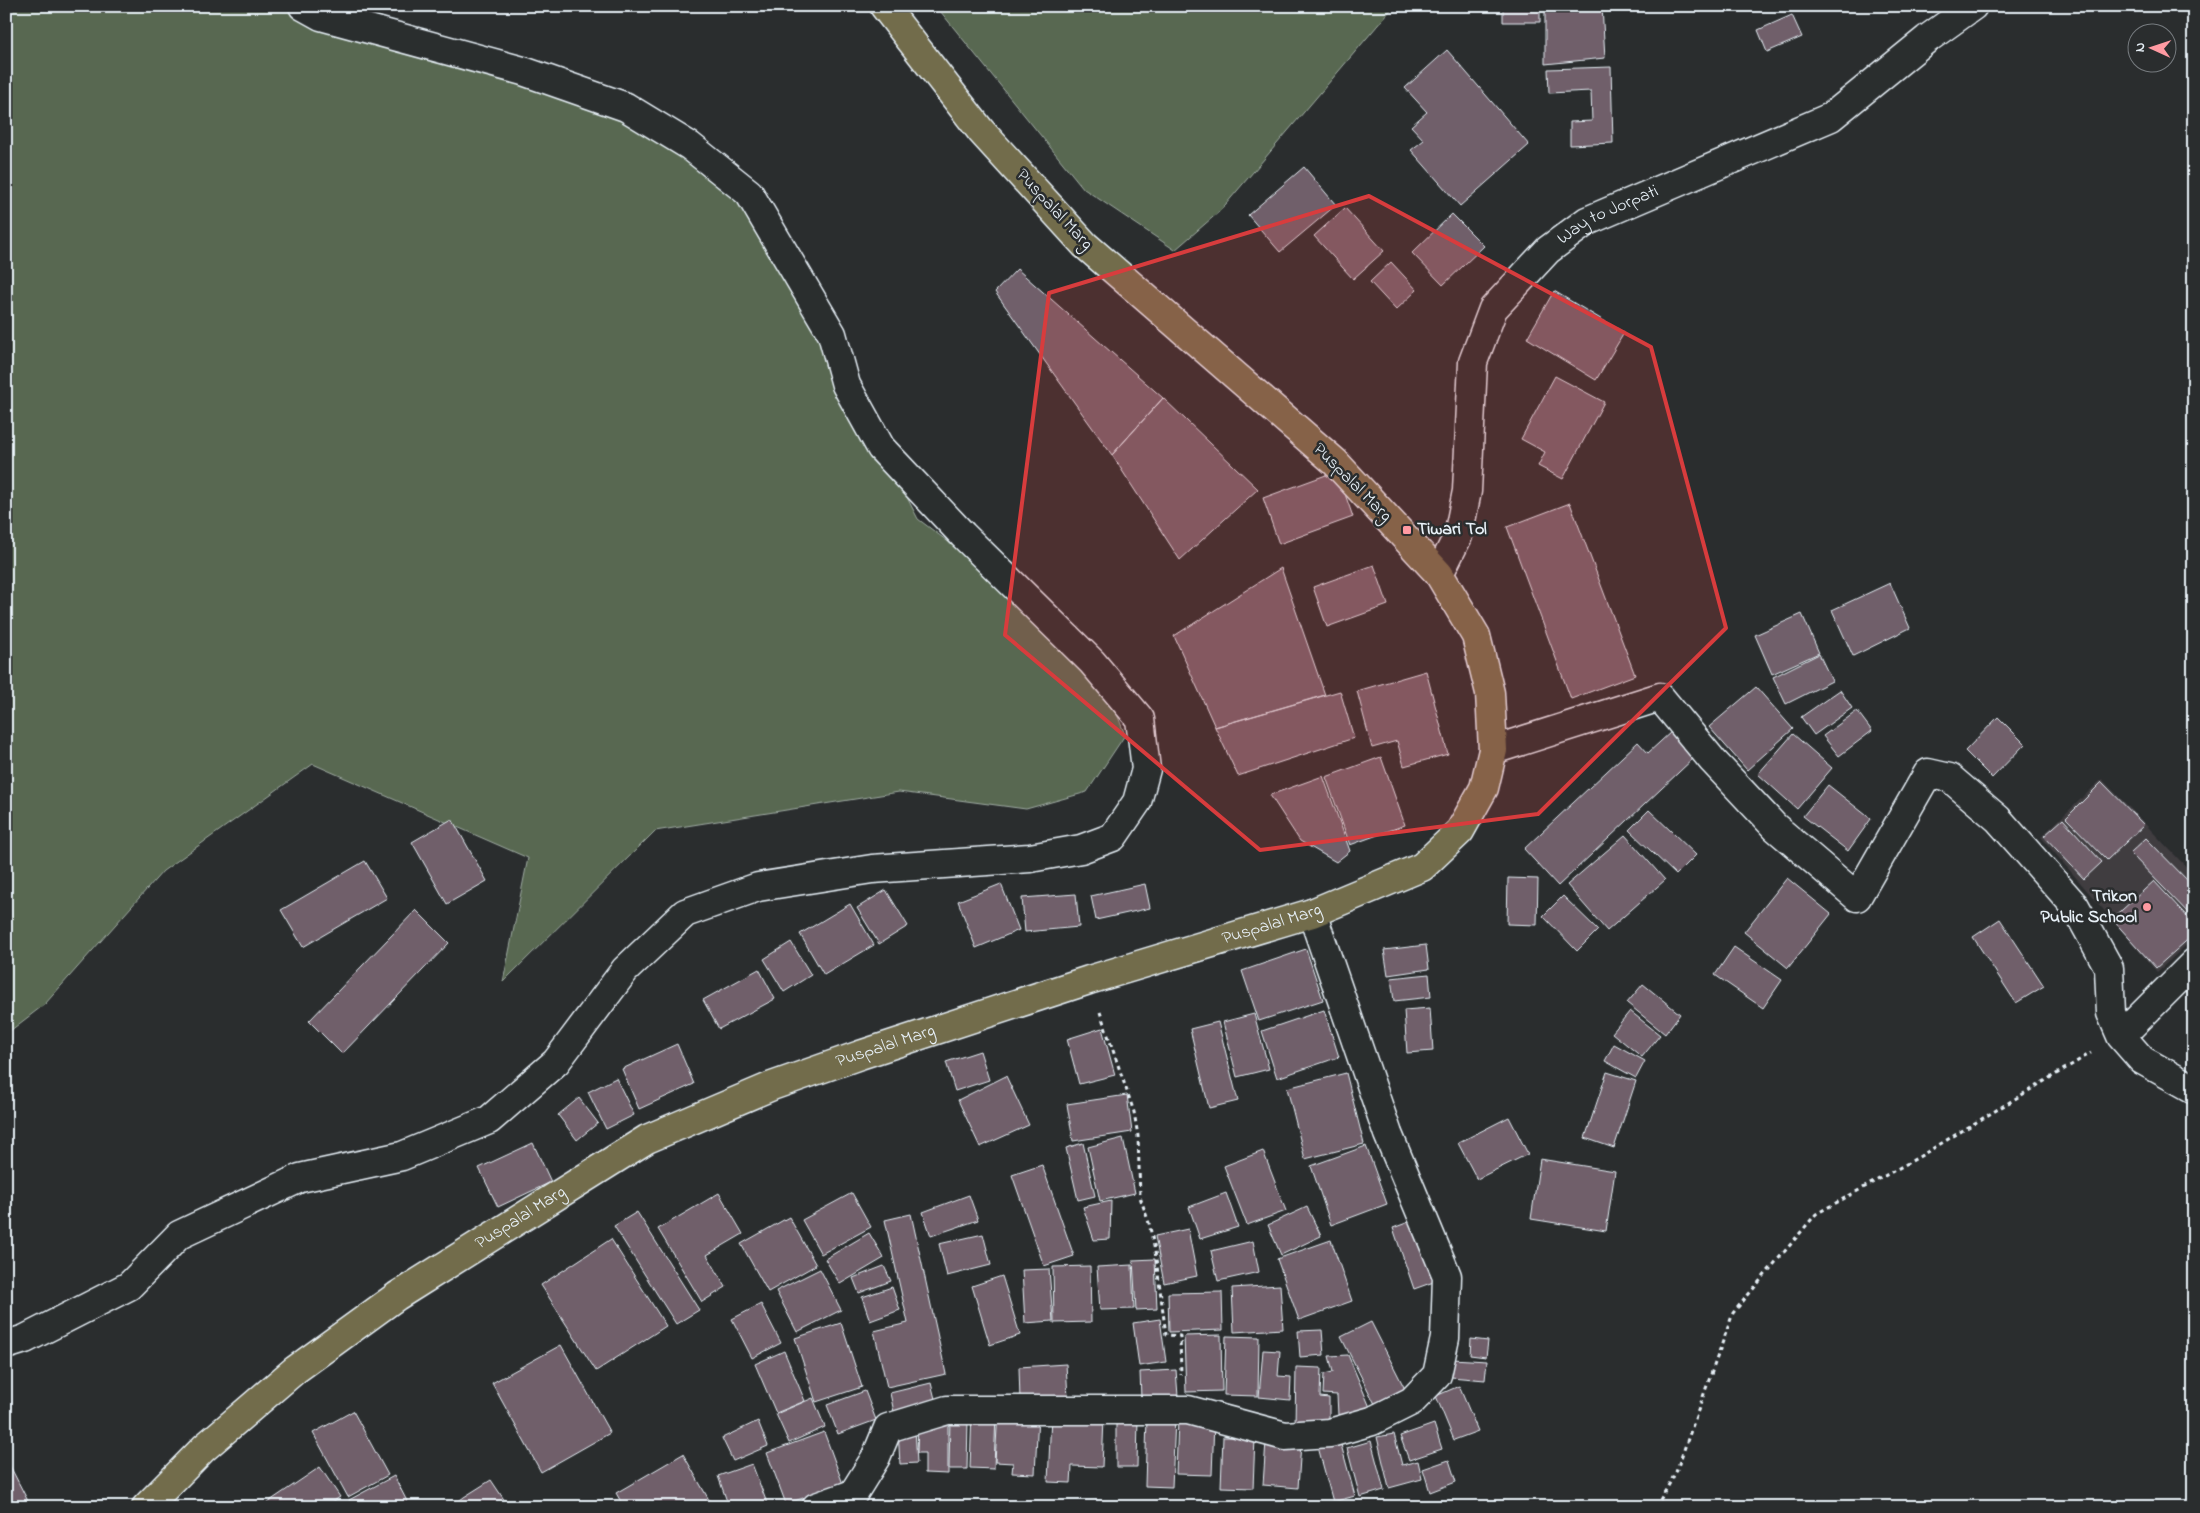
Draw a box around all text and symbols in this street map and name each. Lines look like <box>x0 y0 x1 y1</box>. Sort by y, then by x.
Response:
north arrow <box>2128 22 2178 72</box>
text: N <box>2130 42 2151 53</box>
street label: Puspalal Marg <box>1009 164 1099 257</box>
street label: Way to Jorpati <box>1552 179 1663 252</box>
street label: Puspalal Marg <box>1306 437 1398 529</box>
place label: Tiwari Tol <box>1417 517 1487 543</box>
marker: Tiwari Tol <box>1401 524 1413 536</box>
place label: Trikon Public School <box>2040 884 2137 931</box>
street label: Puspalal Marg <box>1219 897 1326 952</box>
marker: Trikon Public School <box>2141 901 2153 913</box>
street label: Puspalal Marg <box>833 1018 939 1075</box>
street label: Puspalal Marg <box>470 1180 572 1257</box>

